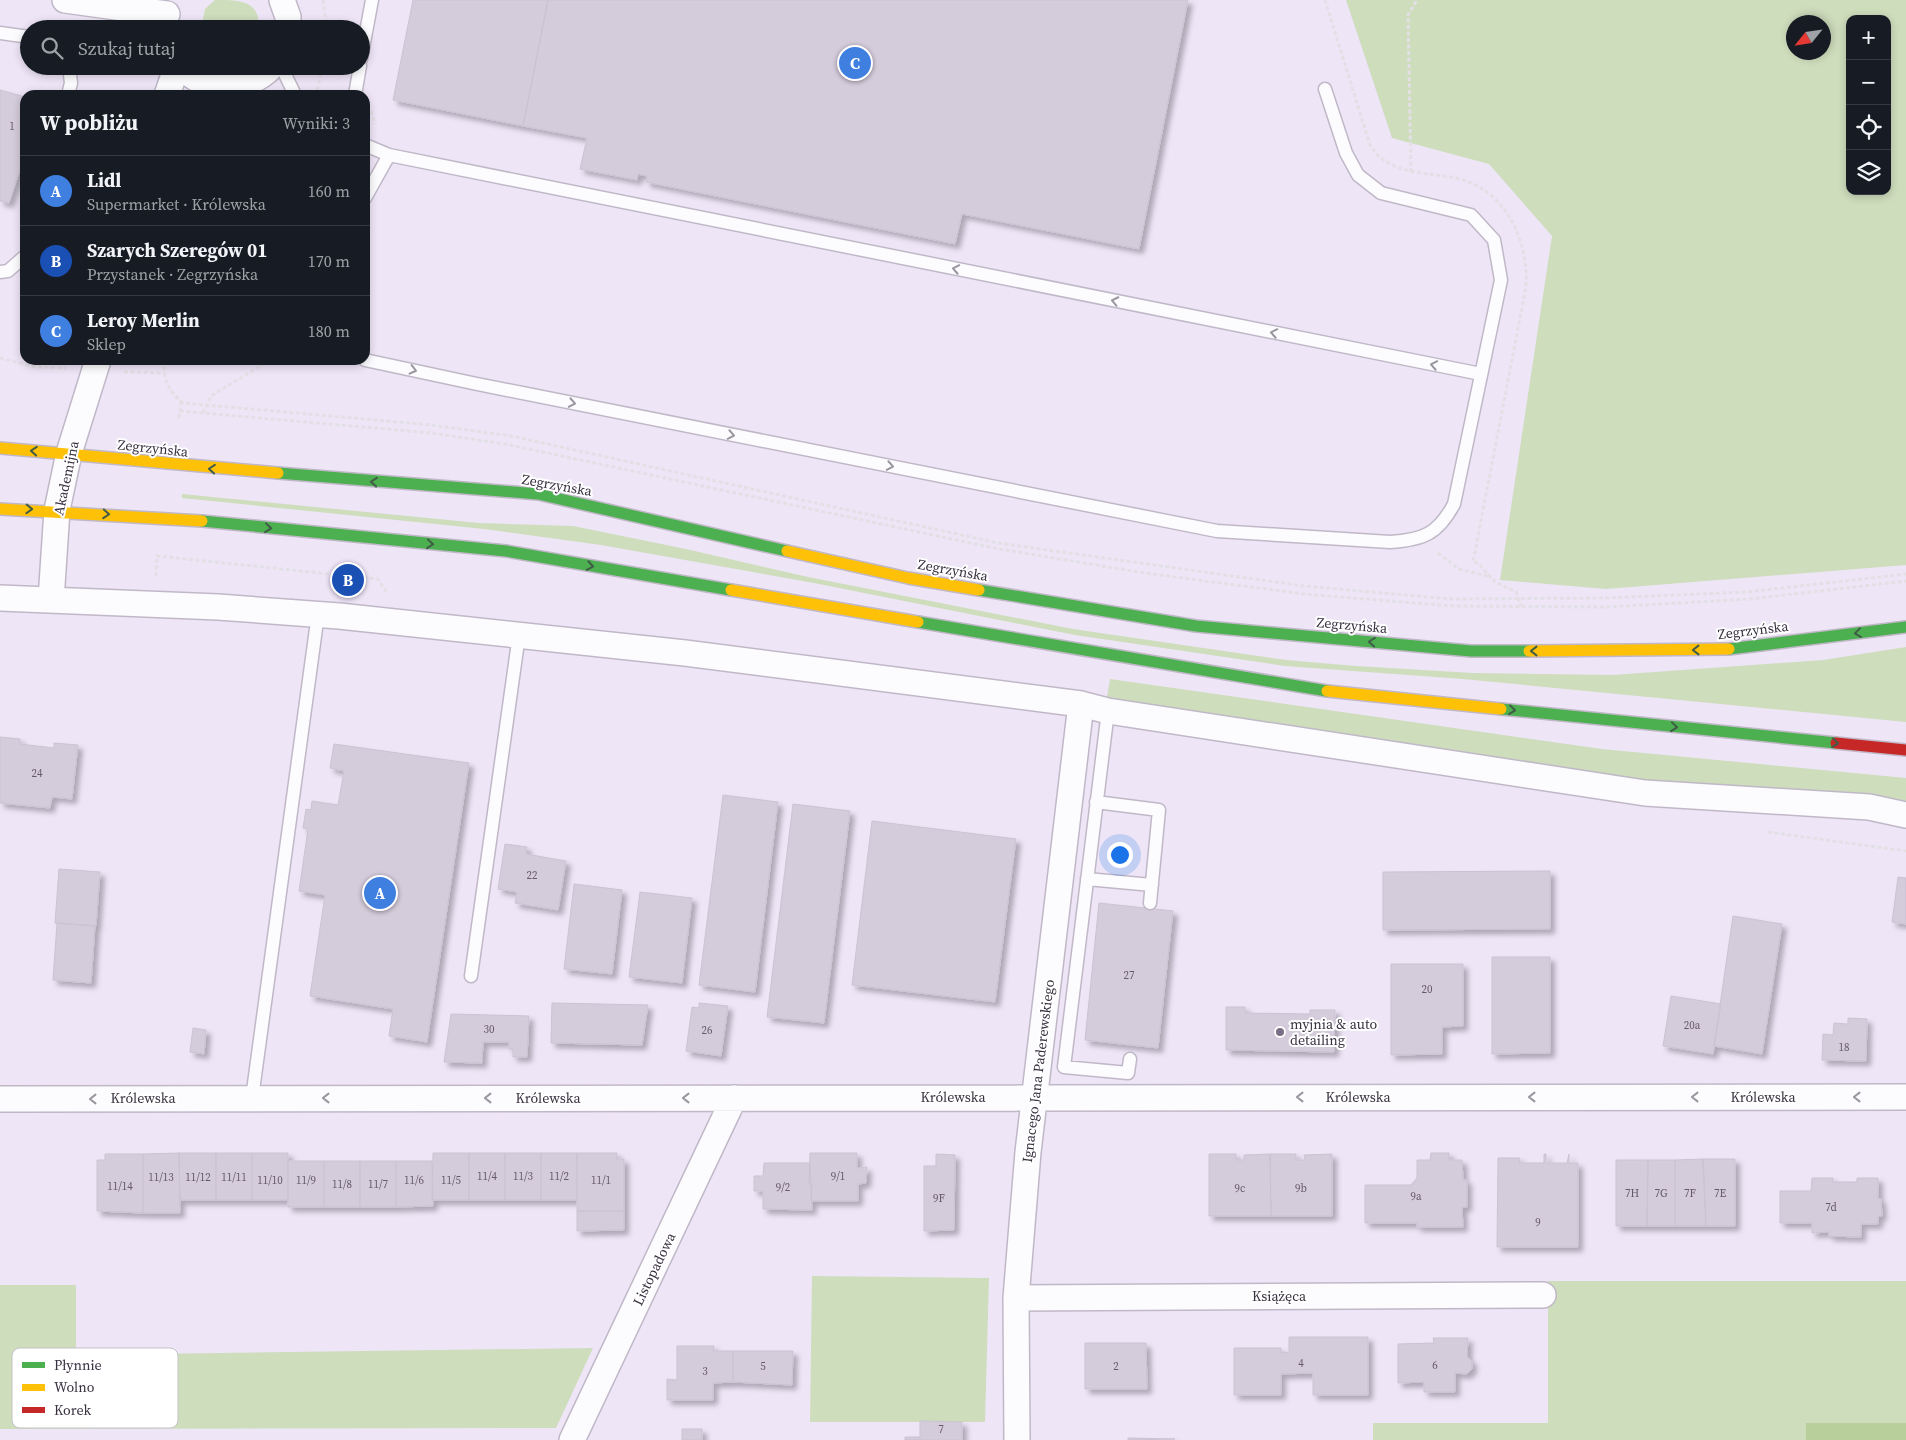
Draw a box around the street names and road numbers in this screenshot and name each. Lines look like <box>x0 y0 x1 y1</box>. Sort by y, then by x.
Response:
street label: Zegrzyńska <box>117 434 190 462</box>
street label: Akademijna <box>48 438 84 517</box>
street label: Zegrzyńska <box>520 469 594 501</box>
street label: Zegrzyńska <box>916 554 990 586</box>
street label: Zegrzyńska <box>1316 612 1389 638</box>
street label: Zegrzyńska <box>1717 616 1790 644</box>
street label: Ignacego Jana Paderewskiego <box>1017 978 1059 1164</box>
street label: Królewska <box>920 1087 986 1107</box>
street label: Królewska <box>1325 1087 1391 1107</box>
street label: Królewska <box>1730 1087 1796 1107</box>
street label: Królewska <box>110 1088 176 1108</box>
street label: Królewska <box>515 1088 581 1108</box>
street label: Listopadowa <box>628 1228 681 1309</box>
street label: Książęca <box>1252 1286 1307 1306</box>

